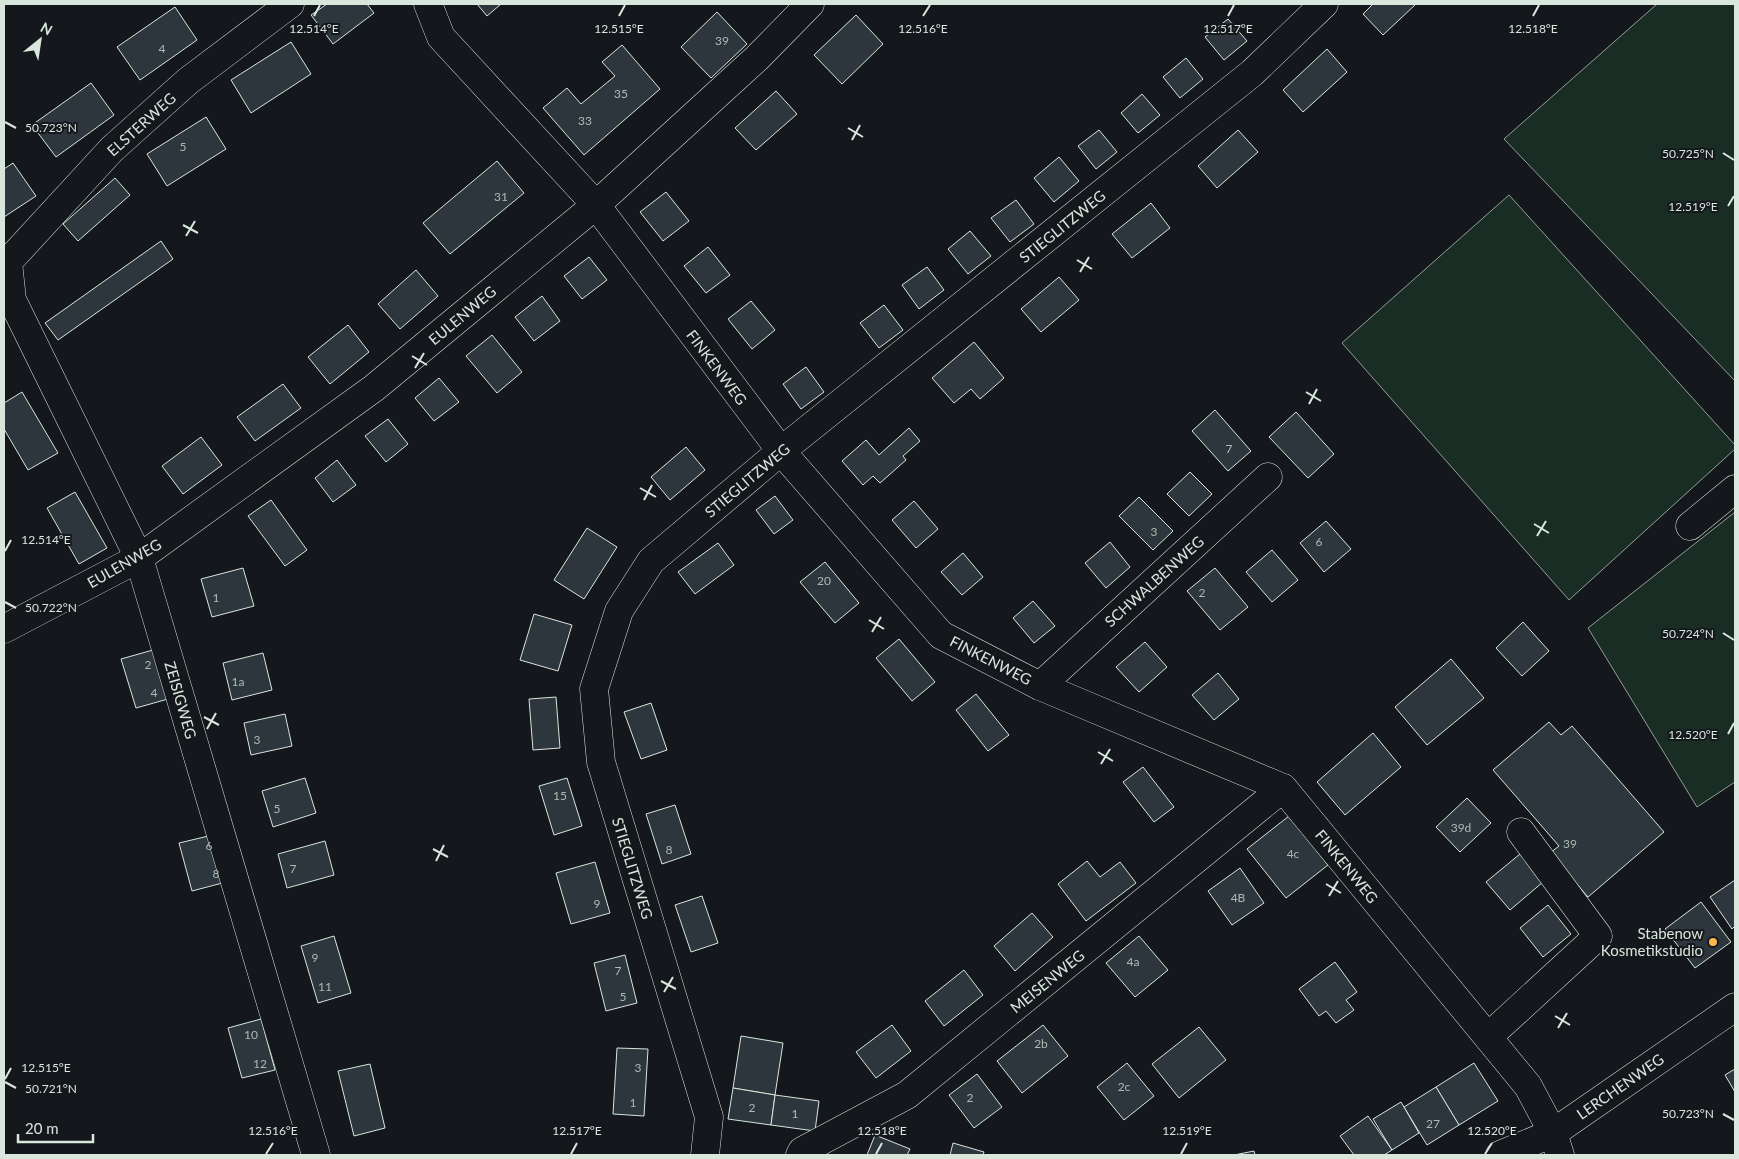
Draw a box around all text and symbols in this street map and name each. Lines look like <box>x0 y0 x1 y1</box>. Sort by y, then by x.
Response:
north arrow <box>15 15 65 65</box>
text: N <box>38 18 56 38</box>
text: 12.514°E <box>289 21 339 36</box>
text: 12.515°E <box>594 21 644 36</box>
text: 12.516°E <box>898 21 948 36</box>
text: 12.517°E <box>1203 21 1253 36</box>
text: 12.518°E <box>1508 21 1558 36</box>
house number: 39 <box>715 33 729 48</box>
house number: 4 <box>159 41 166 56</box>
house number: 35 <box>614 86 628 101</box>
street label: ELSTERWEG <box>103 88 179 160</box>
house number: 33 <box>578 113 592 128</box>
text: 50.723°N <box>25 120 77 135</box>
house number: 5 <box>180 139 187 154</box>
text: 50.725°N <box>1662 146 1714 161</box>
street label: STIEGLITZWEG <box>1015 186 1109 266</box>
house number: 31 <box>494 189 508 204</box>
text: 12.519°E <box>1668 199 1718 214</box>
street label: EULENWEG <box>425 282 499 348</box>
street label: FINKENWEG <box>683 326 751 408</box>
street label: STIEGLITZWEG <box>701 439 793 521</box>
house number: 7 <box>1226 441 1233 456</box>
house number: 3 <box>1151 524 1158 539</box>
text: 12.514°E <box>21 532 71 547</box>
street label: SCHWALBENWEG <box>1101 532 1207 630</box>
house number: 6 <box>1316 534 1323 549</box>
street label: EULENWEG <box>84 535 164 591</box>
house number: 20 <box>817 573 831 588</box>
house number: 2 <box>1199 585 1206 600</box>
house number: 1 <box>213 590 220 605</box>
text: 50.722°N <box>25 600 77 615</box>
text: 50.724°N <box>1662 626 1714 641</box>
street label: FINKENWEG <box>947 632 1035 688</box>
house number: 2 <box>145 657 152 672</box>
street label: ZEISIGWEG <box>161 659 201 741</box>
house number: 1a <box>232 674 244 689</box>
house number: 4 <box>151 685 158 700</box>
text: 12.520°E <box>1668 727 1718 742</box>
house number: 3 <box>254 732 261 747</box>
house number: 15 <box>553 788 567 803</box>
house number: 5 <box>274 801 281 816</box>
street label: STIEGLITZWEG <box>609 815 657 921</box>
house number: 39d <box>1451 820 1471 835</box>
street label: FINKENWEG <box>1312 826 1382 906</box>
house number: 39 <box>1563 836 1577 851</box>
house number: 6 <box>206 838 213 853</box>
house number: 8 <box>666 842 673 857</box>
house number: 4c <box>1287 846 1300 861</box>
house number: 7 <box>290 861 297 876</box>
house number: 8 <box>213 866 220 881</box>
house number: 4B <box>1231 890 1246 905</box>
house number: 9 <box>594 896 601 911</box>
place label: Stabenow Kosmetikstudio <box>1601 924 1703 959</box>
marker: Stabenow Kosmetikstudio <box>1707 936 1719 948</box>
street label: MEISENWEG <box>1006 946 1088 1016</box>
house number: 9 <box>312 950 319 965</box>
house number: 4a <box>1127 954 1139 969</box>
house number: 7 <box>615 963 622 978</box>
house number: 11 <box>318 979 332 994</box>
house number: 5 <box>620 989 627 1004</box>
house number: 10 <box>244 1027 258 1042</box>
house number: 2b <box>1034 1036 1048 1051</box>
street label: LERCHENWEG <box>1573 1049 1667 1123</box>
house number: 12 <box>253 1056 267 1071</box>
text: 12.515°E <box>21 1060 71 1075</box>
house number: 3 <box>635 1060 642 1075</box>
house number: 2c <box>1118 1079 1131 1094</box>
text: 50.721°N <box>25 1081 77 1096</box>
house number: 2 <box>967 1090 974 1105</box>
house number: 1 <box>630 1095 637 1110</box>
house number: 2 <box>749 1100 756 1115</box>
house number: 1 <box>792 1106 799 1121</box>
text: 50.723°N <box>1662 1106 1714 1121</box>
scale bar <box>18 1112 92 1144</box>
house number: 27 <box>1426 1116 1440 1131</box>
text: 20 m <box>25 1119 59 1137</box>
text: 12.516°E <box>248 1123 298 1138</box>
text: 12.517°E <box>552 1123 602 1138</box>
text: 12.518°E <box>857 1123 907 1138</box>
text: 12.519°E <box>1162 1123 1212 1138</box>
text: 12.520°E <box>1467 1123 1517 1138</box>

